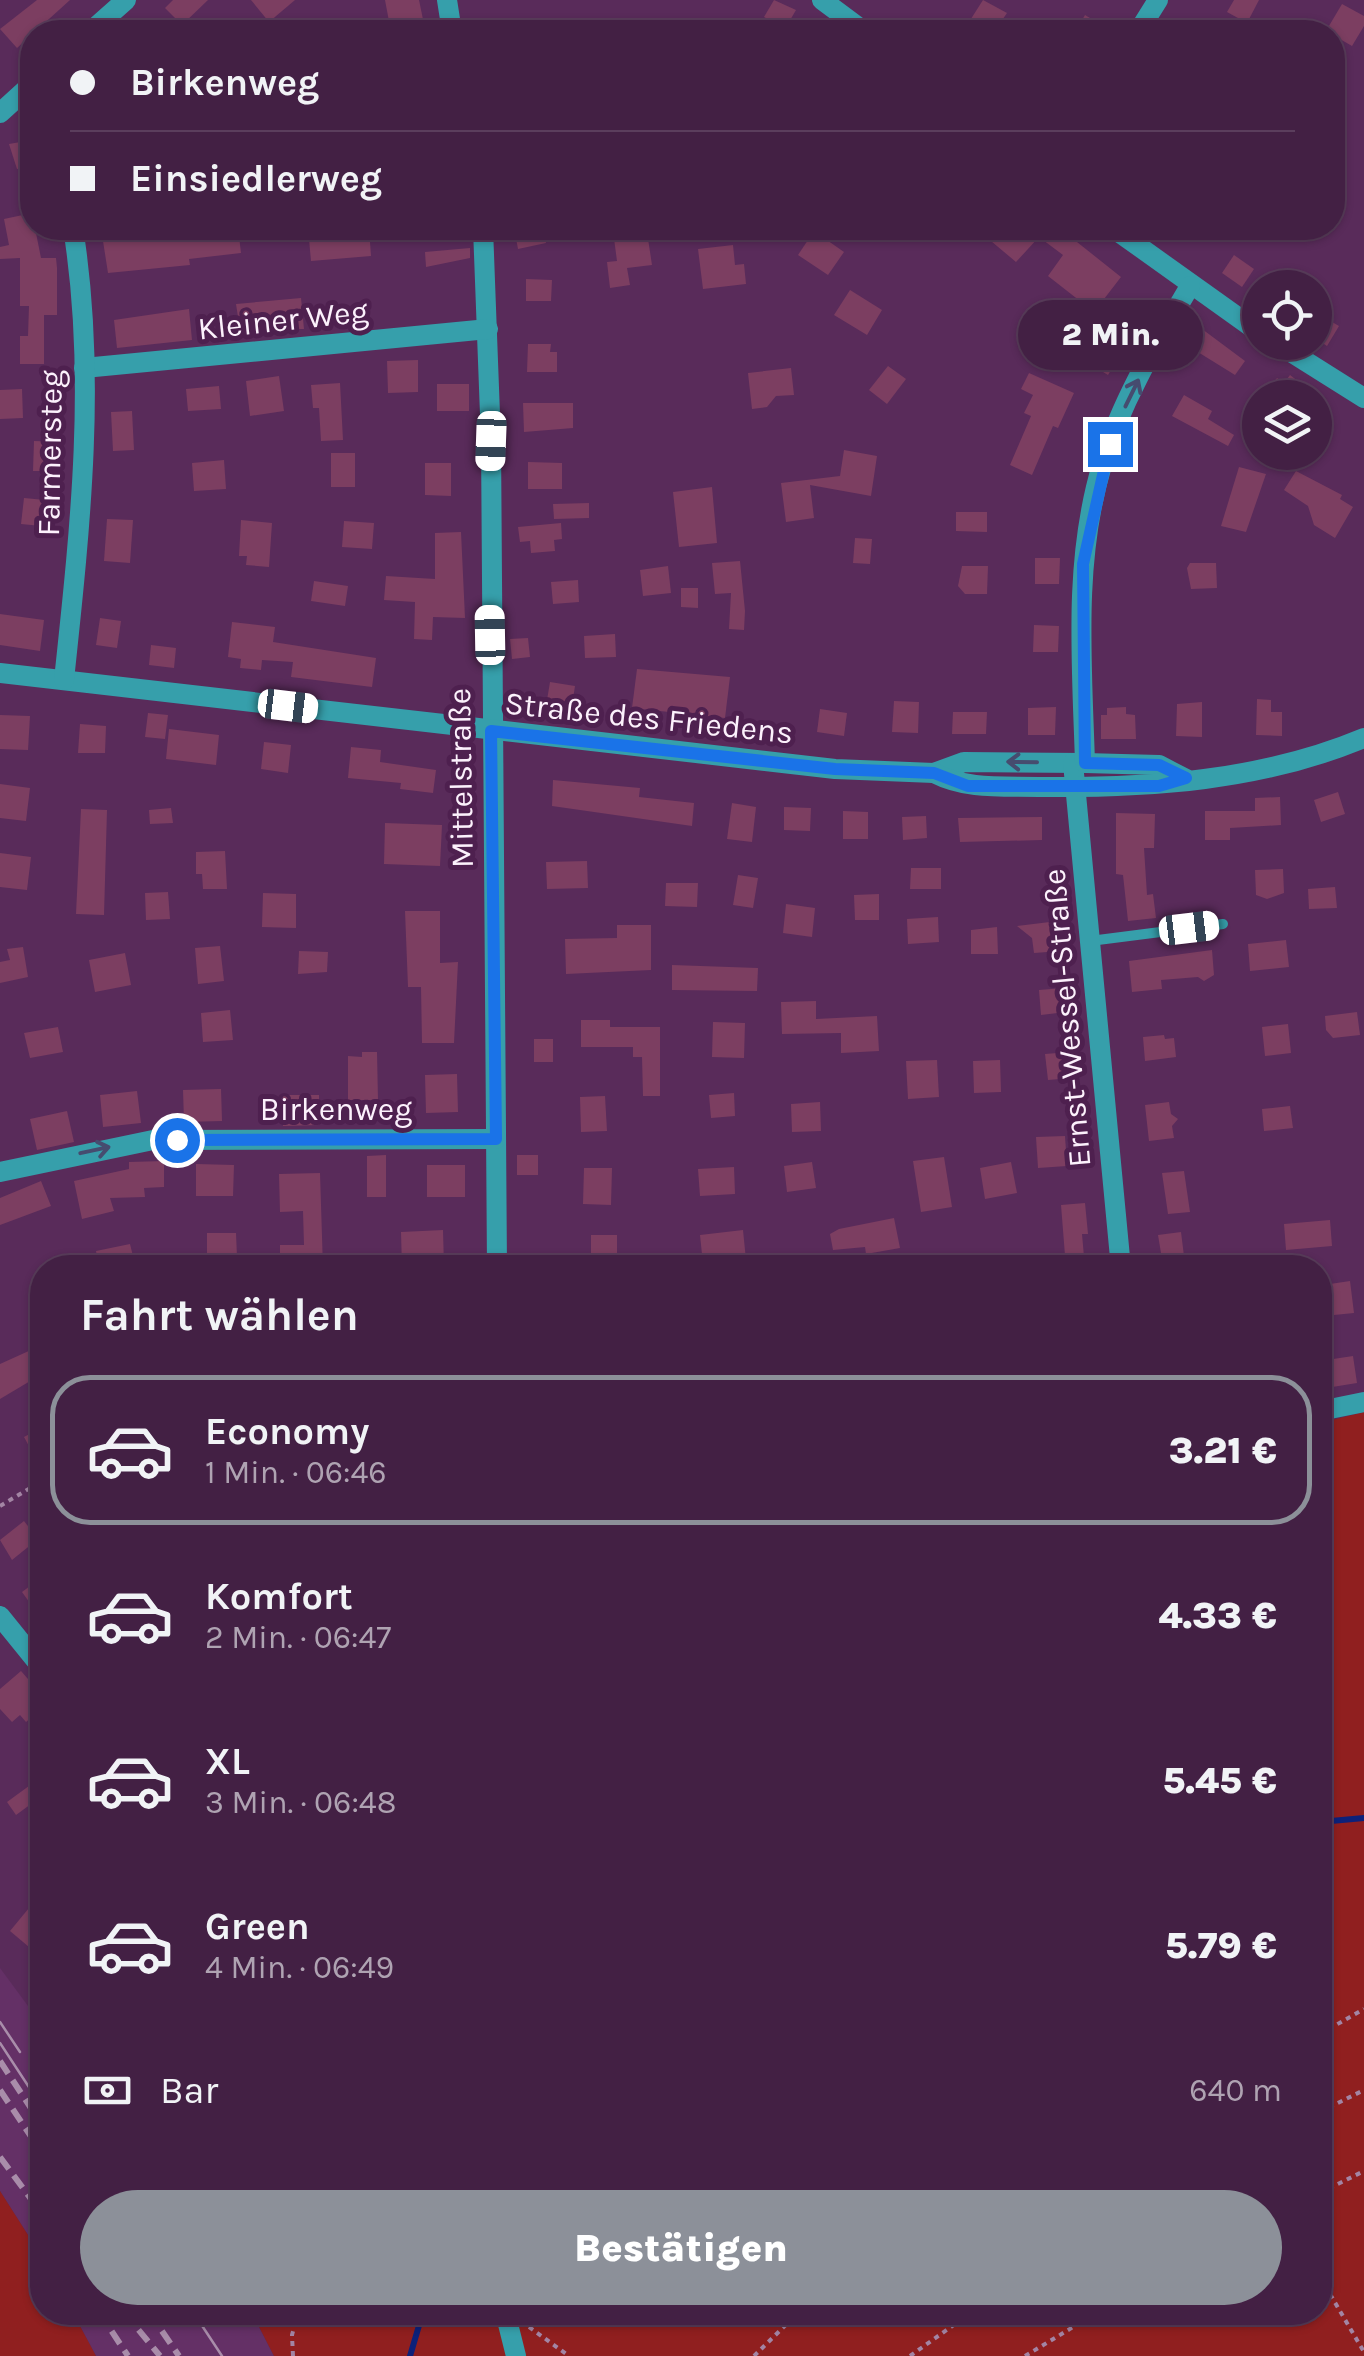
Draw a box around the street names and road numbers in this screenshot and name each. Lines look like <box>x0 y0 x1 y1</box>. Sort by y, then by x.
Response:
street label: Kleiner Weg <box>196 293 370 347</box>
street label: Farmersteg <box>30 369 70 537</box>
street label: Straße des Friedens <box>503 684 795 752</box>
street label: Mittelstraße <box>441 688 481 868</box>
street label: Ernst-Wessel-Straße <box>1036 867 1098 1169</box>
street label: Birkenweg <box>260 1091 412 1128</box>

